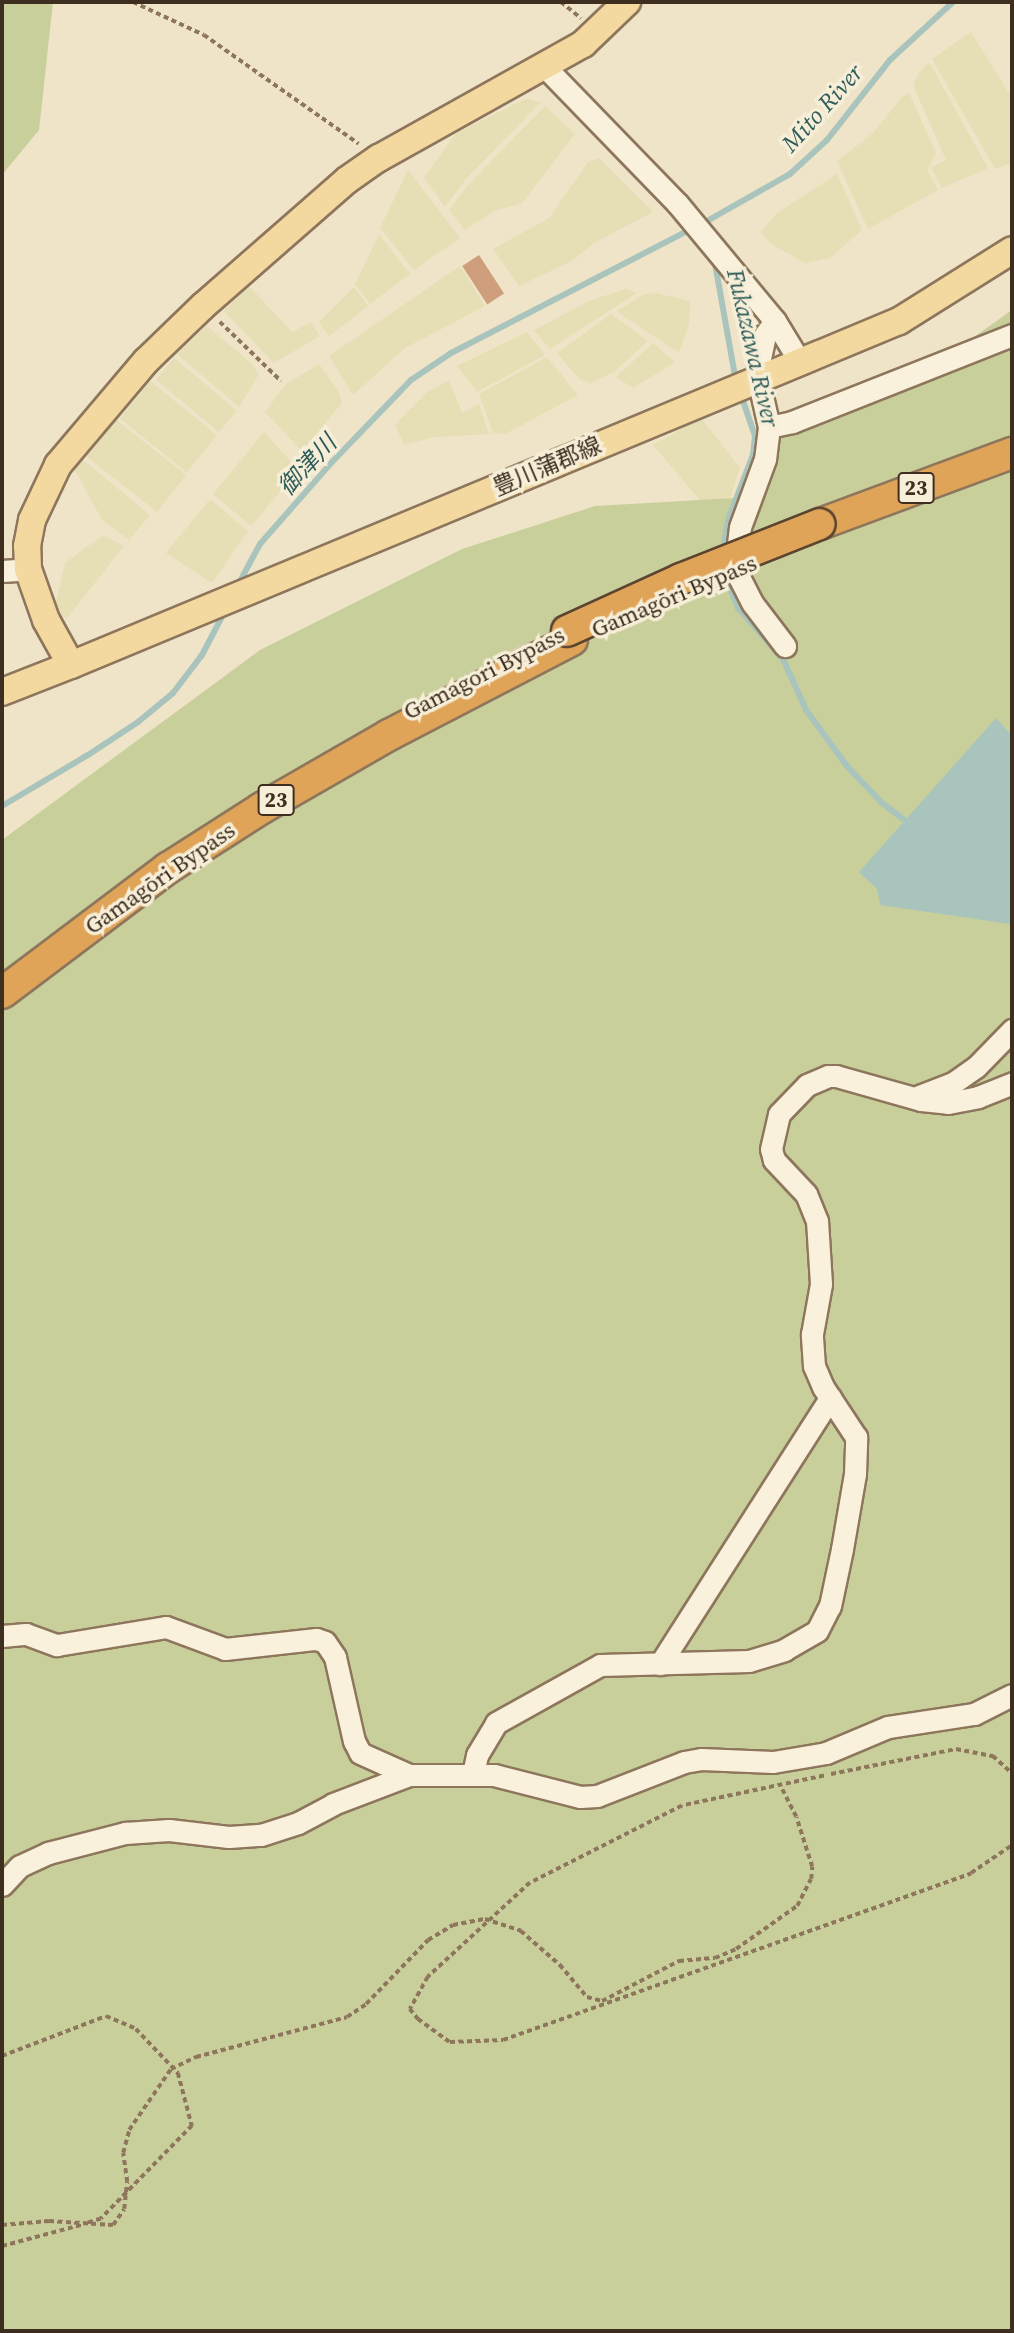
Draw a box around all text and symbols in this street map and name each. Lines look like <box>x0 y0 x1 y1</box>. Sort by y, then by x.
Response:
water label: Mito River <box>775 58 869 158</box>
water label: Fukazawa River <box>721 266 785 430</box>
water label: 御津川 <box>272 429 342 501</box>
street label: 豊川蒲郡線 <box>489 431 605 501</box>
road number: 23 <box>897 470 935 505</box>
street label: Gamagōri Bypass <box>587 549 761 643</box>
street label: Gamagori Bypass <box>399 621 569 725</box>
road number: 23 <box>257 782 295 818</box>
street label: Gamagōri Bypass <box>80 816 240 940</box>

